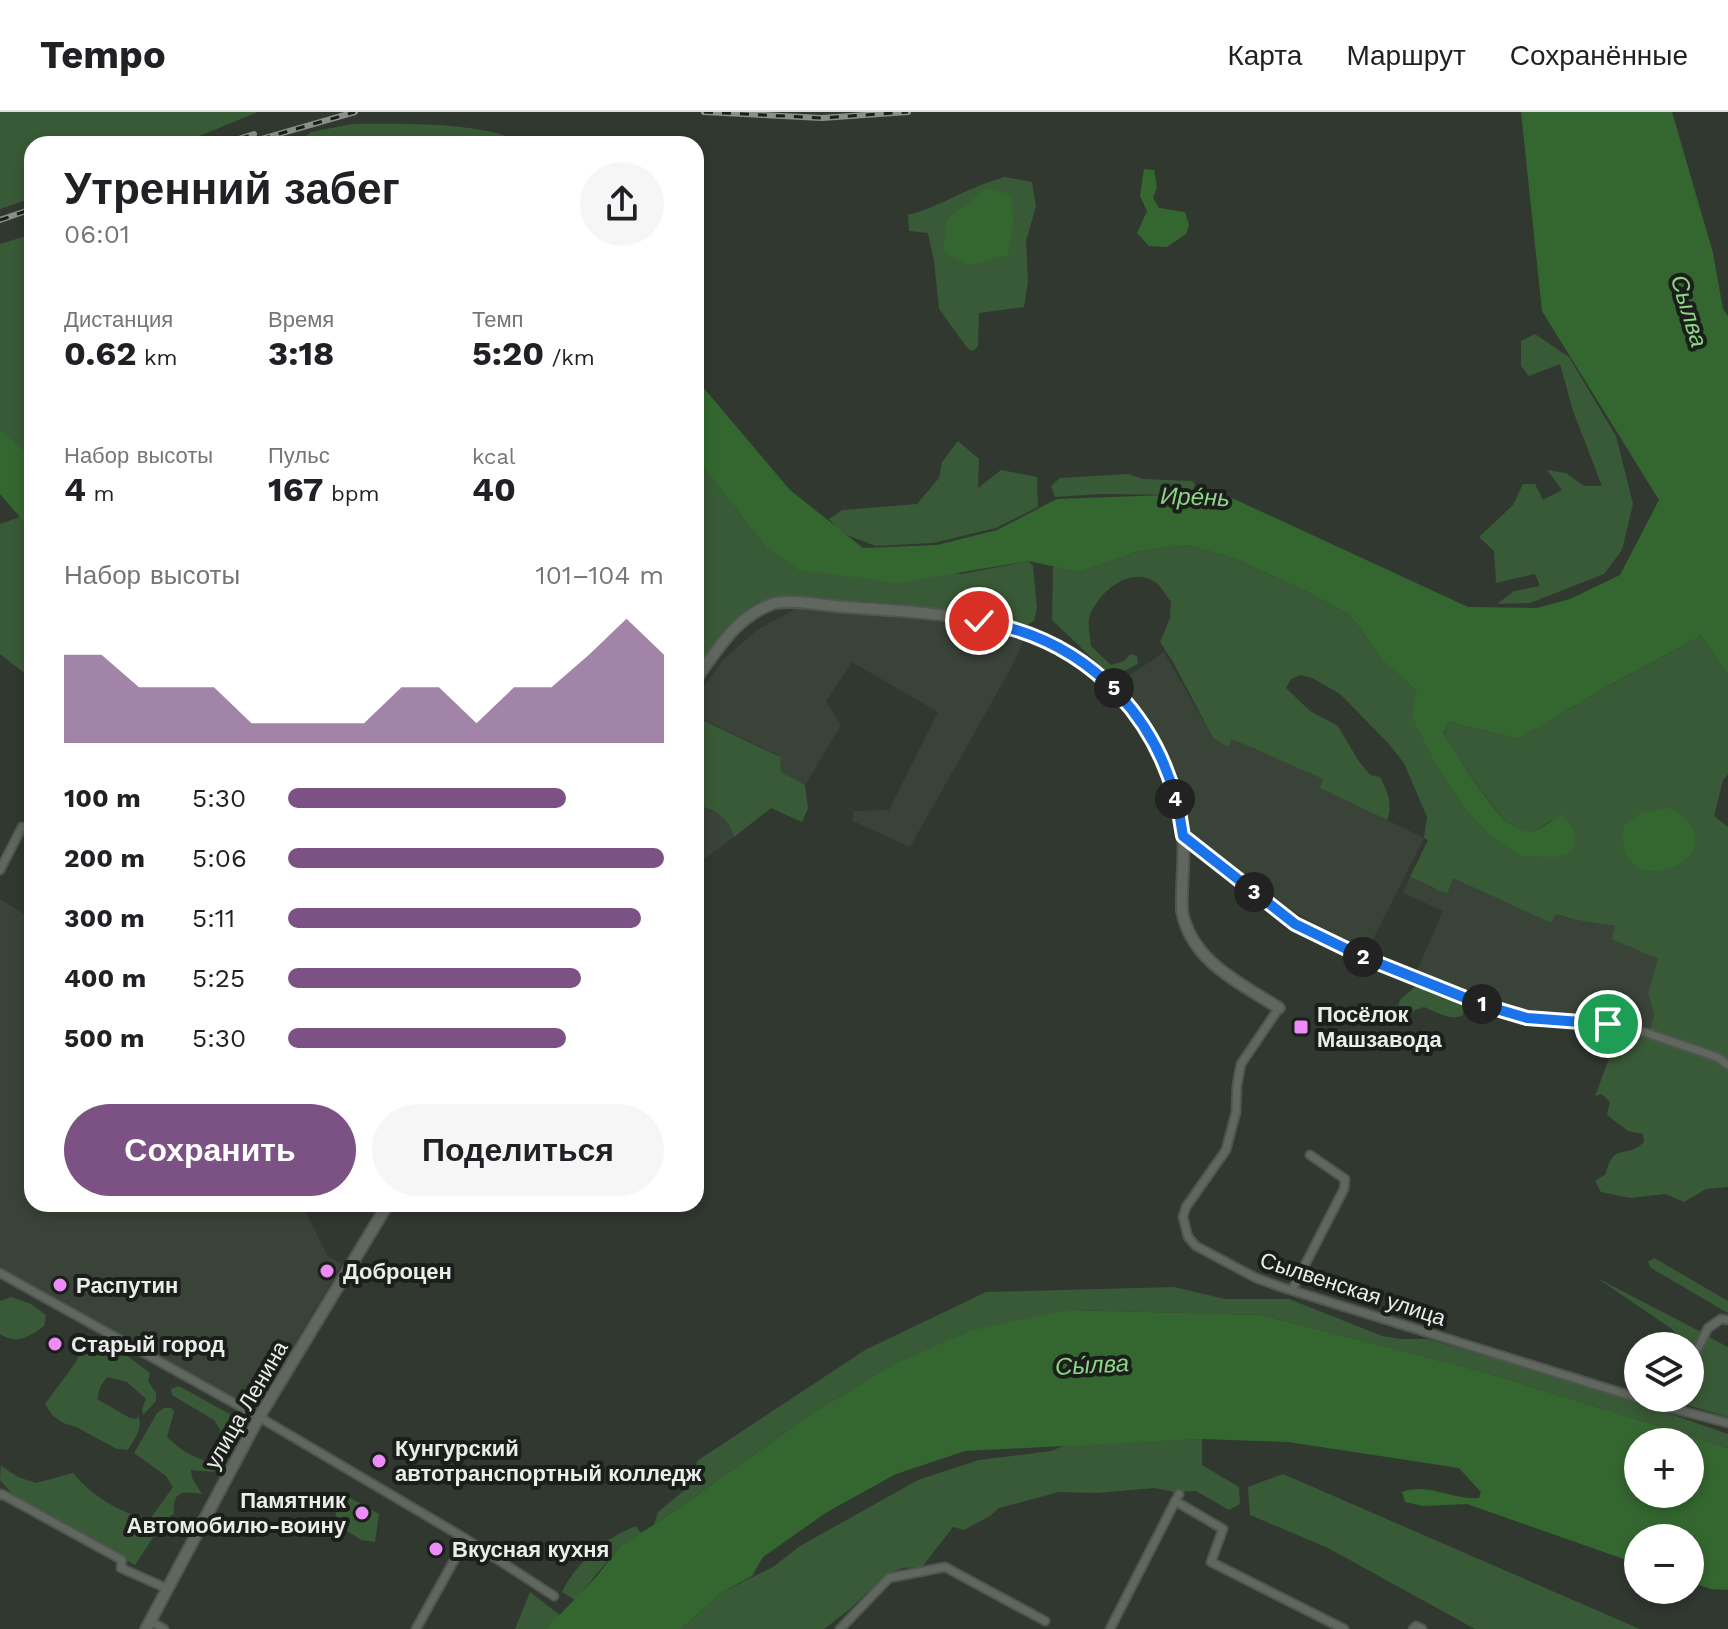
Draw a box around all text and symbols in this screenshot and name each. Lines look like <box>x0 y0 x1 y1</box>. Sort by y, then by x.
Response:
text: Tempo <box>40 33 166 77</box>
text: Карта <box>1227 39 1302 72</box>
text: Маршрут <box>1346 39 1466 72</box>
text: Сохранённые <box>1510 39 1688 72</box>
button: share <box>580 162 664 246</box>
text: Утренний забег <box>64 163 400 215</box>
text: 06:01 <box>64 219 130 249</box>
water label: Сылва <box>1665 272 1713 350</box>
text: Дистанция <box>64 307 173 332</box>
text: Время <box>268 307 334 332</box>
text: Темп <box>472 307 523 332</box>
text: 0.62 <box>64 333 136 373</box>
text: 3:18 <box>268 333 334 373</box>
text: 5:20 <box>472 333 544 373</box>
text: km <box>136 345 177 370</box>
text: /km <box>544 345 595 370</box>
text: Набор высоты <box>64 443 213 468</box>
text: Пульс <box>268 443 330 468</box>
text: kcal <box>472 444 516 469</box>
text: 4 <box>64 469 86 509</box>
text: 167 <box>268 469 324 509</box>
text: 40 <box>472 469 516 509</box>
text: m <box>86 481 114 506</box>
text: bpm <box>324 481 380 506</box>
water label: Ире́нь <box>1160 482 1230 512</box>
text: Набор высоты <box>64 560 240 590</box>
text: 101–104 m <box>536 560 664 590</box>
pin <box>945 587 1013 655</box>
icon: check <box>957 599 1001 643</box>
pin: 5 <box>1094 668 1134 708</box>
text: 5 <box>1108 675 1120 700</box>
pin: 4 <box>1155 779 1195 819</box>
text: 100 m <box>64 783 141 813</box>
text: 5:30 <box>192 783 246 813</box>
text: 4 <box>1168 786 1182 811</box>
text: 200 m <box>64 843 145 873</box>
text: 5:06 <box>192 843 247 873</box>
pin: 3 <box>1234 872 1274 912</box>
text: 3 <box>1247 879 1261 904</box>
text: 300 m <box>64 903 145 933</box>
text: 5:11 <box>192 903 235 933</box>
pin: 2 <box>1343 937 1383 977</box>
text: 2 <box>1356 944 1370 969</box>
text: 400 m <box>64 963 146 993</box>
text: 5:25 <box>192 963 245 993</box>
pin: 1 <box>1462 984 1502 1024</box>
pin <box>1574 990 1642 1058</box>
text: 1 <box>1477 991 1487 1016</box>
place label: Посёлок Машзавода <box>1317 1002 1442 1052</box>
icon: arrive <box>1586 1002 1630 1046</box>
marker: Посёлок Машзавода <box>1292 1018 1310 1036</box>
text: 500 m <box>64 1023 145 1053</box>
text: 5:30 <box>192 1023 246 1053</box>
button: Сохранить <box>64 1104 356 1196</box>
button: Поделиться <box>372 1104 664 1196</box>
street label: Сылвенская улица <box>1257 1247 1450 1331</box>
place label: Доброцен <box>343 1259 452 1284</box>
marker: Доброцен <box>318 1262 336 1280</box>
place label: Распутин <box>76 1273 178 1298</box>
marker: Распутин <box>51 1276 69 1294</box>
place label: Старый город <box>71 1332 225 1357</box>
map controls <box>1624 1332 1704 1604</box>
button: layers <box>1624 1332 1704 1412</box>
marker: Старый город <box>46 1335 64 1353</box>
street label: улица Ленина <box>199 1336 293 1473</box>
water label: Сы́лва <box>1054 1349 1130 1381</box>
button: + <box>1624 1428 1704 1508</box>
place label: Кунгурский автотранспортный колледж <box>395 1436 702 1486</box>
marker: Кунгурский автотранспортный колледж <box>370 1452 388 1470</box>
place label: Памятник Автомобилю-воину <box>127 1488 347 1538</box>
marker: Памятник Автомобилю-воину <box>353 1504 371 1522</box>
button: − <box>1624 1524 1704 1604</box>
place label: Вкусная кухня <box>452 1537 609 1562</box>
marker: Вкусная кухня <box>427 1540 445 1558</box>

